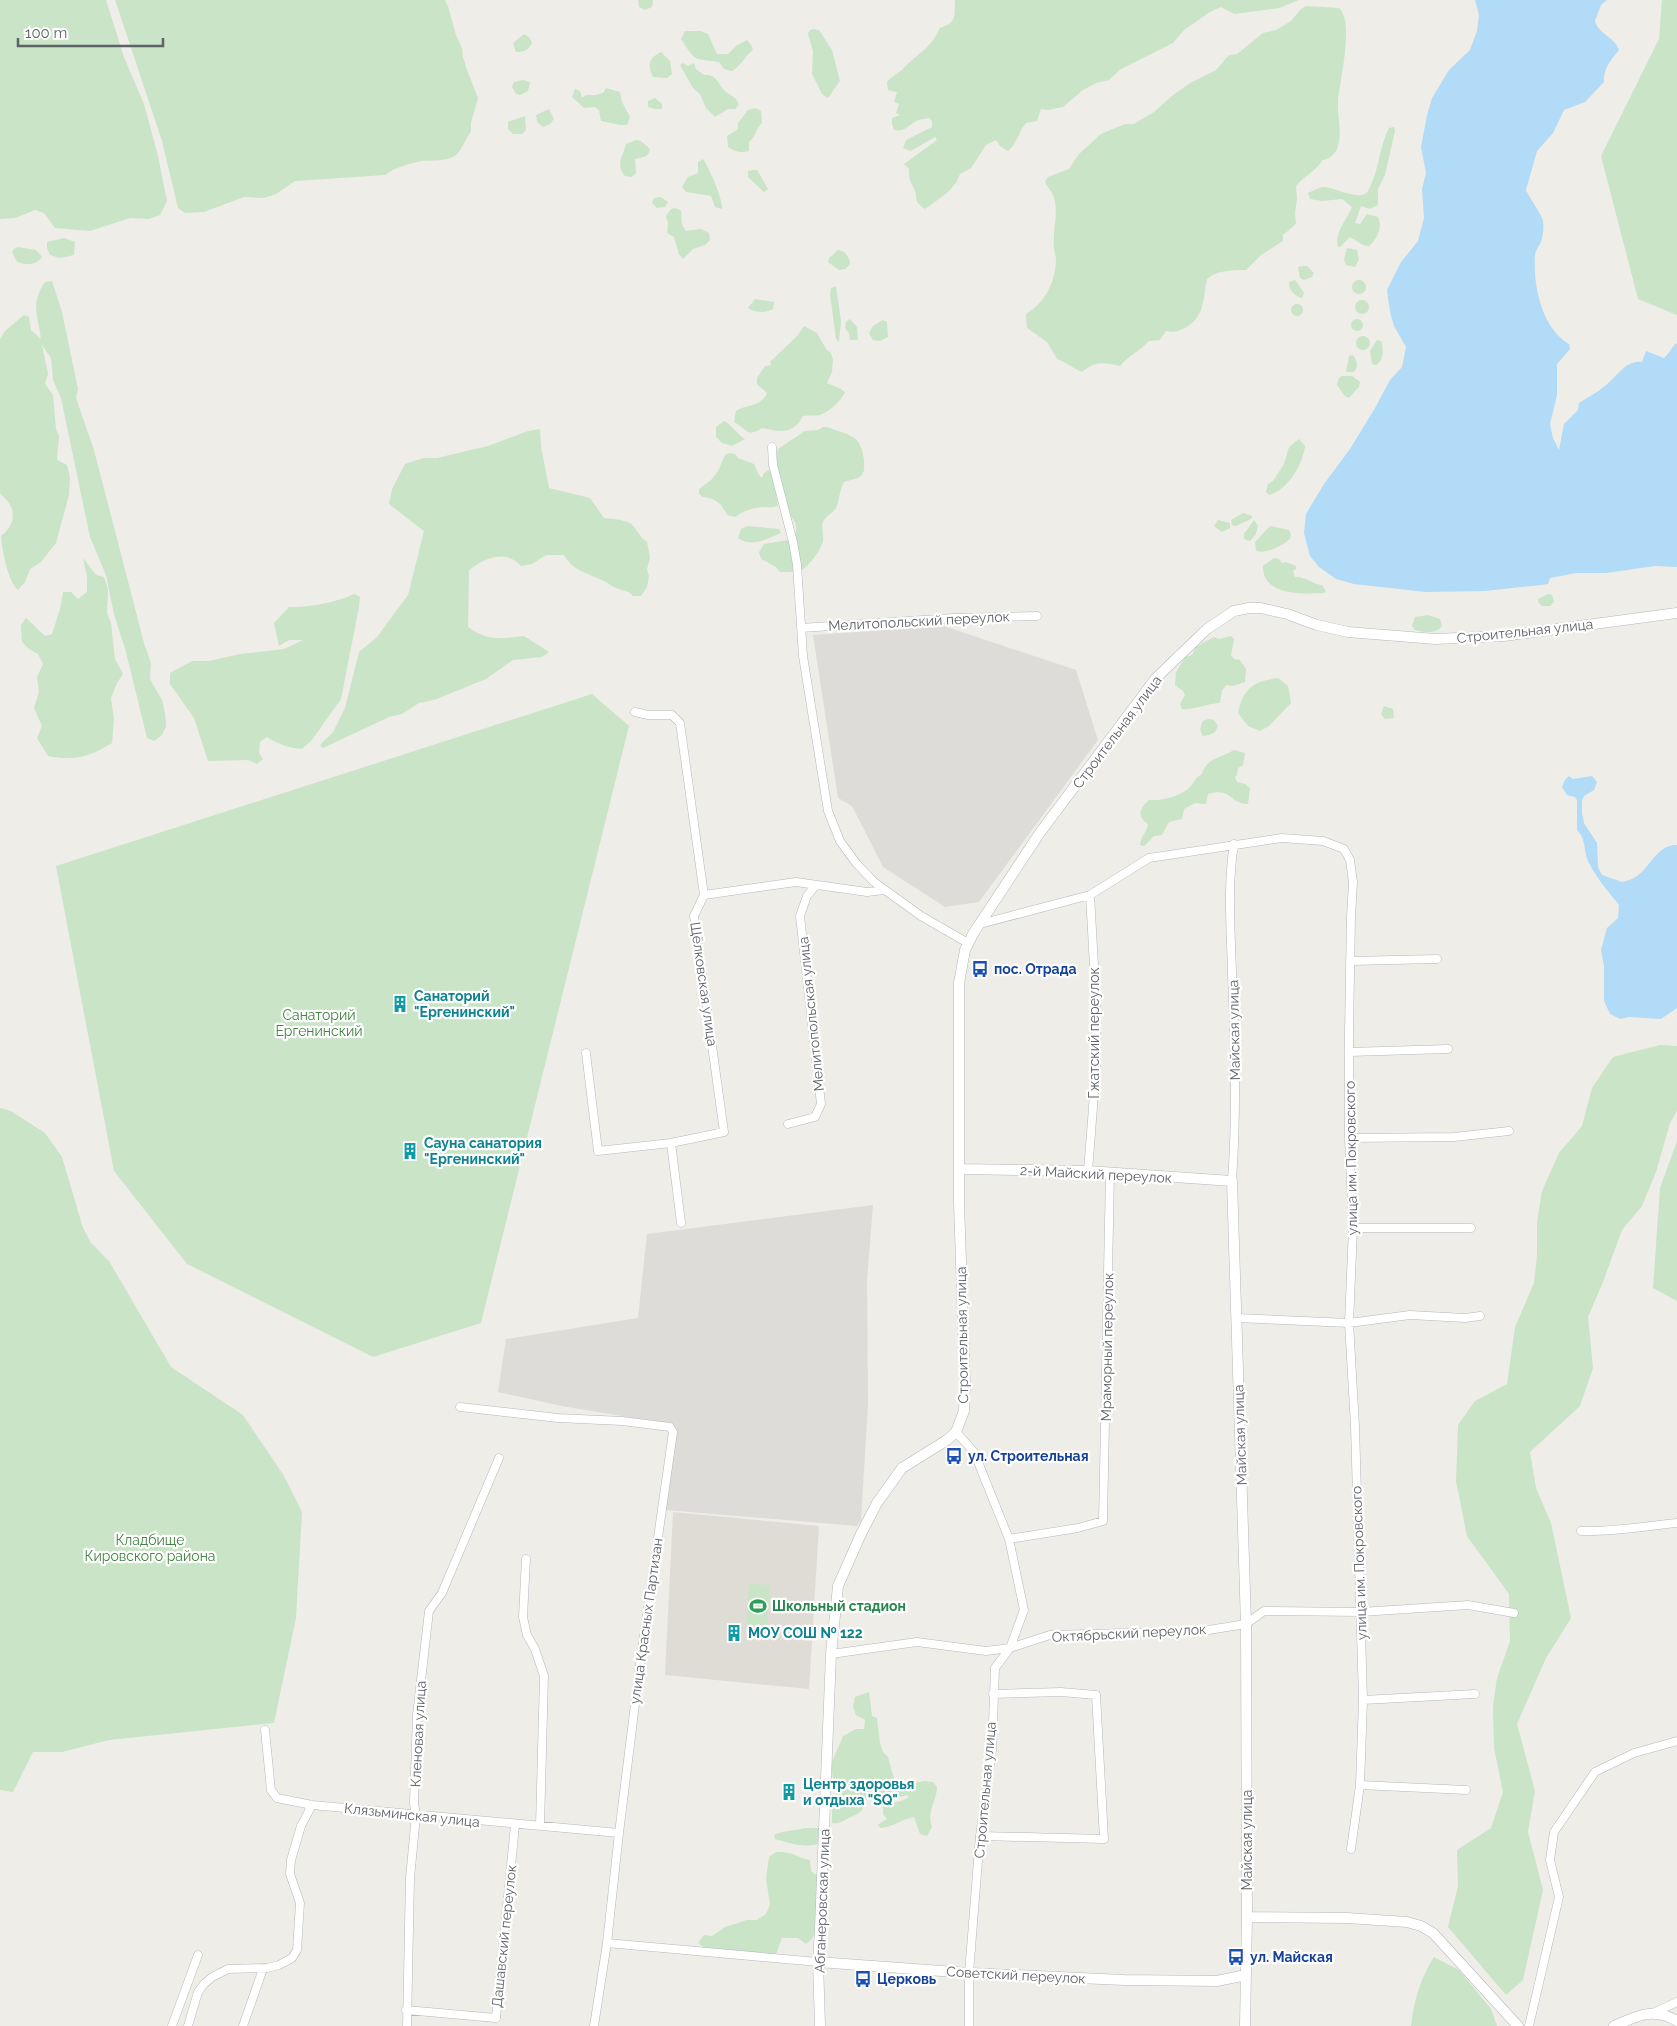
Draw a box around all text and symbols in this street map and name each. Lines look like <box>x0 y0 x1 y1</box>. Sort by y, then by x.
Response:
scale bar <box>18 15 162 47</box>
text: 100 m <box>25 24 67 42</box>
street label: Мелитопольский переулок <box>828 608 1010 634</box>
street label: Строительная улица <box>1456 616 1594 646</box>
street label: Строительная улица <box>1069 672 1165 792</box>
street label: Щёлковская улица <box>687 921 721 1047</box>
street label: Мелитопольская улица <box>795 936 827 1092</box>
bus stop icon: пос. Отрада <box>970 959 990 979</box>
place label: пос. Отрада <box>994 961 1077 977</box>
street label: Гжатский переулок <box>1086 967 1102 1099</box>
street label: Майская улица <box>1225 979 1243 1081</box>
place label: Санаторий "Ергенинский" <box>414 988 515 1020</box>
building icon: Санаторий "Ергенинский" <box>390 994 410 1014</box>
park label: Санаторий Ергенинский <box>275 1007 363 1039</box>
street label: улица им. Покровского <box>1342 1081 1360 1235</box>
place label: Сауна санатория "Ергенинский" <box>424 1135 542 1167</box>
building icon: Сауна санатория "Ергенинский" <box>400 1141 420 1161</box>
street label: 2-й Майский переулок <box>1019 1162 1173 1186</box>
street label: Строительная улица <box>953 1266 971 1404</box>
street label: Мраморный переулок <box>1098 1272 1116 1422</box>
street label: Майская улица <box>1230 1384 1250 1486</box>
bus stop icon: ул. Строительная <box>944 1446 964 1466</box>
place label: ул. Строительная <box>968 1448 1088 1464</box>
street label: улица им. Покровского <box>1348 1486 1370 1640</box>
park label: Кладбище Кировского района <box>85 1532 215 1564</box>
street label: улица Красных Партизан <box>626 1537 666 1705</box>
sports icon: Школьный стадион <box>748 1596 768 1616</box>
place label: Школьный стадион <box>772 1598 906 1614</box>
street label: Октябрьский переулок <box>1051 1621 1207 1645</box>
building icon: МОУ СОШ № 122 <box>724 1623 744 1643</box>
place label: МОУ СОШ № 122 <box>748 1625 863 1641</box>
street label: Кленовая улица <box>407 1680 429 1788</box>
street label: Строительная улица <box>971 1721 999 1859</box>
place label: Центр здоровья и отдыха "SQ" <box>803 1776 914 1808</box>
building icon: Центр здоровья и отдыха "SQ" <box>779 1782 799 1802</box>
street label: Майская улица <box>1239 1790 1255 1890</box>
street label: Клязьминская улица <box>343 1800 481 1830</box>
street label: Абганеровская улица <box>811 1829 833 1973</box>
street label: Дашавский переулок <box>489 1864 519 2008</box>
bus stop icon: ул. Майская <box>1226 1947 1246 1967</box>
place label: ул. Майская <box>1250 1949 1333 1965</box>
street label: Советский переулок <box>946 1963 1086 1987</box>
bus stop icon: Церковь <box>853 1969 873 1989</box>
place label: Церковь <box>877 1971 937 1987</box>

